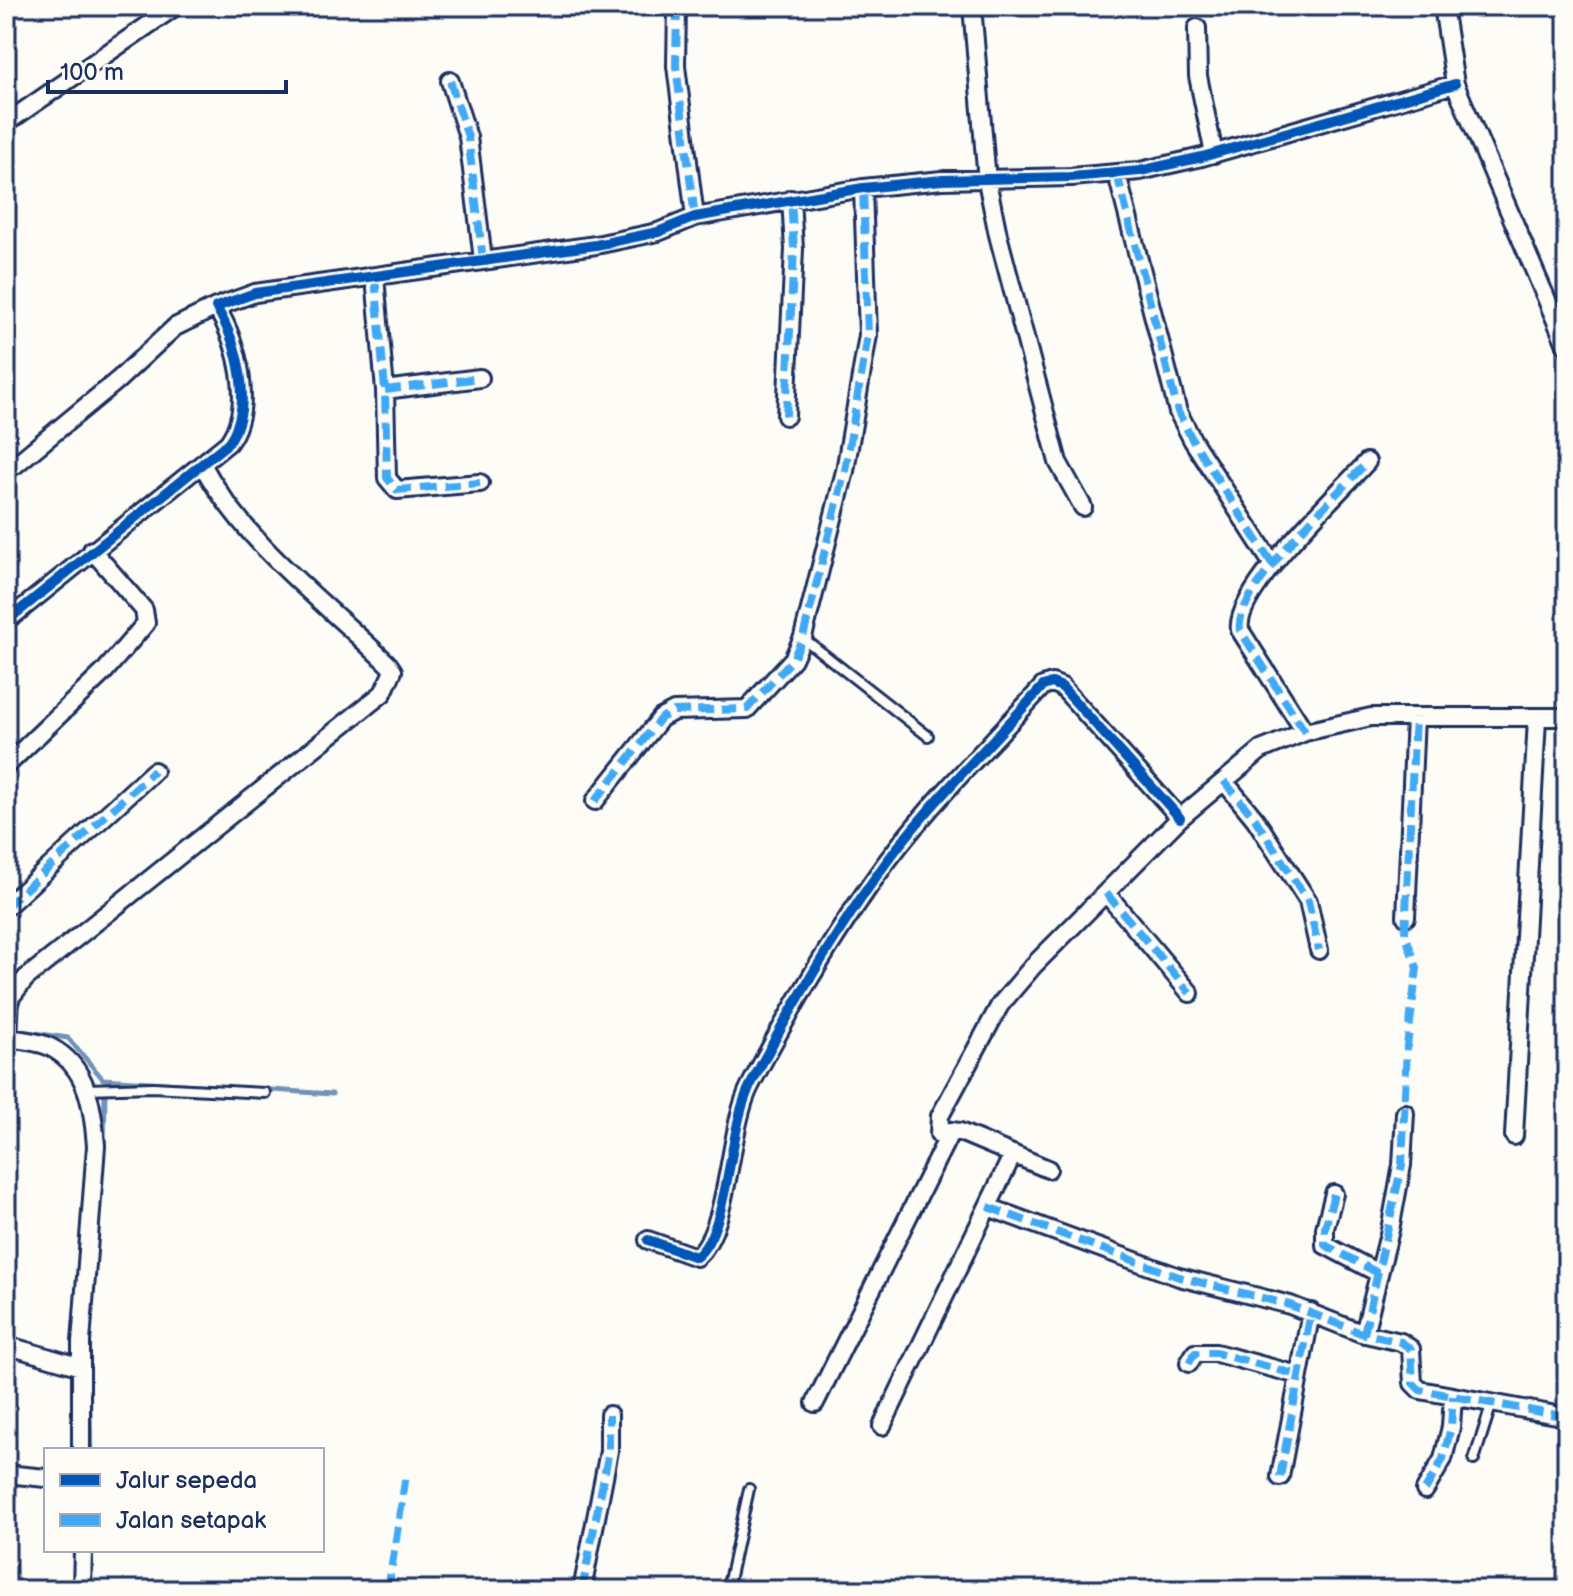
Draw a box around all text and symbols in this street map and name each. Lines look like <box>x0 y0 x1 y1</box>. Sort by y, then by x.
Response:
scale bar <box>48 44 286 94</box>
text: 100 m <box>60 58 124 87</box>
legend <box>44 1448 324 1552</box>
text: Jalur sepeda <box>116 1466 257 1495</box>
text: Jalan setapak <box>116 1506 266 1535</box>

